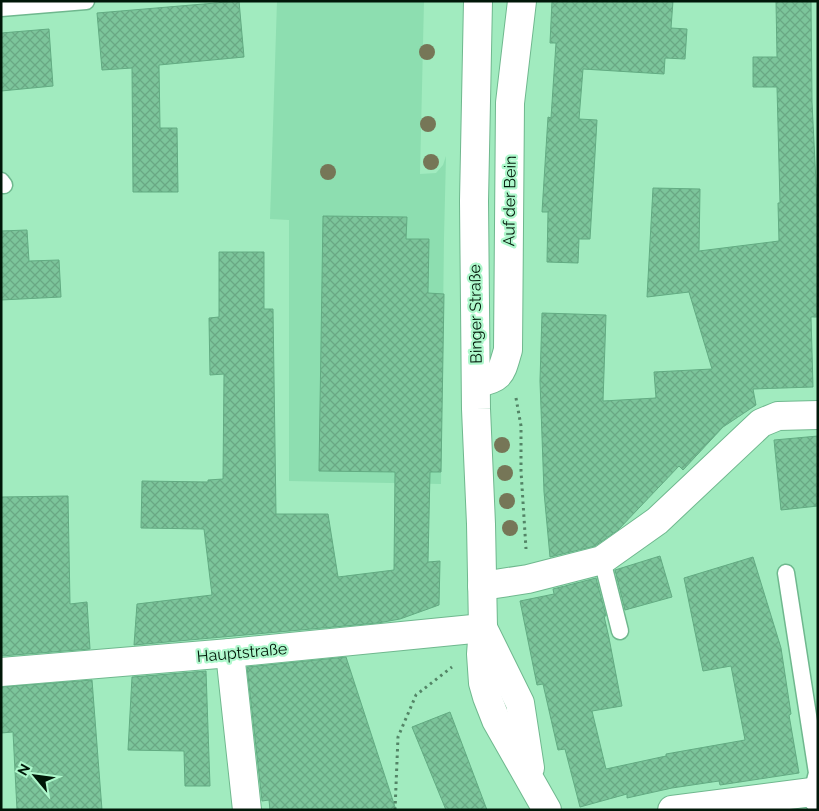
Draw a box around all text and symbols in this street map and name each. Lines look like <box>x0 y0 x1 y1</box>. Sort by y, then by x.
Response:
street label: Auf der Bein <box>499 156 520 247</box>
street label: Binger Straße <box>465 264 486 364</box>
street label: Hauptstraße <box>196 639 288 666</box>
north arrow <box>10 751 60 801</box>
text: N <box>14 761 33 778</box>

